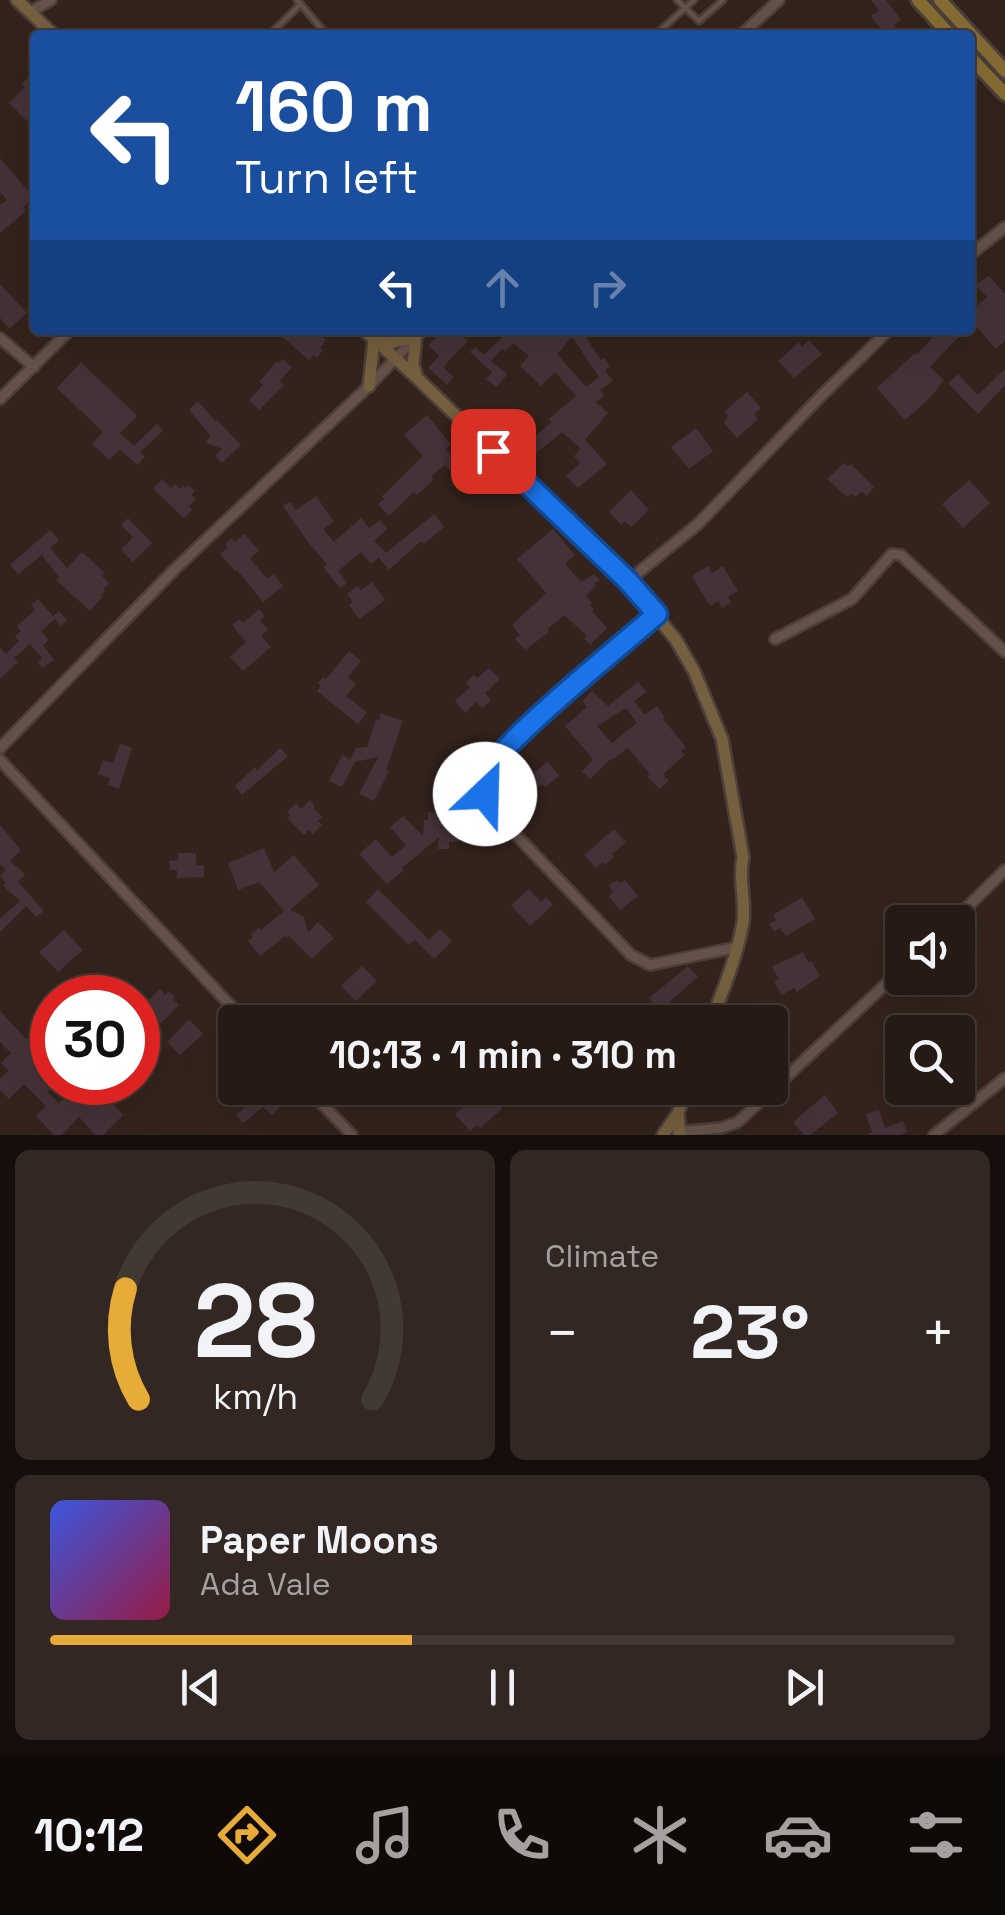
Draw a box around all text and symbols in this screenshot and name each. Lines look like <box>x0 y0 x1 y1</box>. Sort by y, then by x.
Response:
text: 160 m <box>235 62 433 151</box>
icon: left <box>70 70 200 200</box>
text: Turn left <box>235 149 418 206</box>
icon: left <box>370 260 425 315</box>
icon: ahead <box>475 260 530 315</box>
icon: right <box>580 260 635 315</box>
pin <box>451 409 536 494</box>
icon: arrive <box>466 424 521 479</box>
position arrow <box>433 742 537 846</box>
map controls <box>885 905 975 1105</box>
button: sound <box>885 905 975 995</box>
speed limit sign: 30 <box>30 975 160 1105</box>
button: search <box>885 1015 975 1105</box>
text: 10:13 · 1 min · 310 m <box>329 1031 677 1079</box>
text: Climate <box>545 1236 659 1276</box>
text: 28 <box>193 1255 317 1387</box>
text: 23° <box>690 1284 810 1380</box>
text: − <box>545 1298 579 1368</box>
text: + <box>921 1298 955 1368</box>
text: km/h <box>212 1374 298 1419</box>
text: Paper Moons <box>200 1516 439 1564</box>
text: Ada Vale <box>200 1564 331 1604</box>
icon: previous <box>173 1660 228 1715</box>
icon: pause <box>475 1660 530 1715</box>
icon: next <box>777 1660 832 1715</box>
icon: directions <box>212 1800 282 1870</box>
icon: music <box>350 1800 420 1870</box>
icon: phone <box>487 1800 557 1870</box>
icon: climate <box>625 1800 695 1870</box>
icon: car <box>763 1800 833 1870</box>
icon: filters <box>901 1800 971 1870</box>
text: 10:12 <box>34 1807 144 1864</box>

